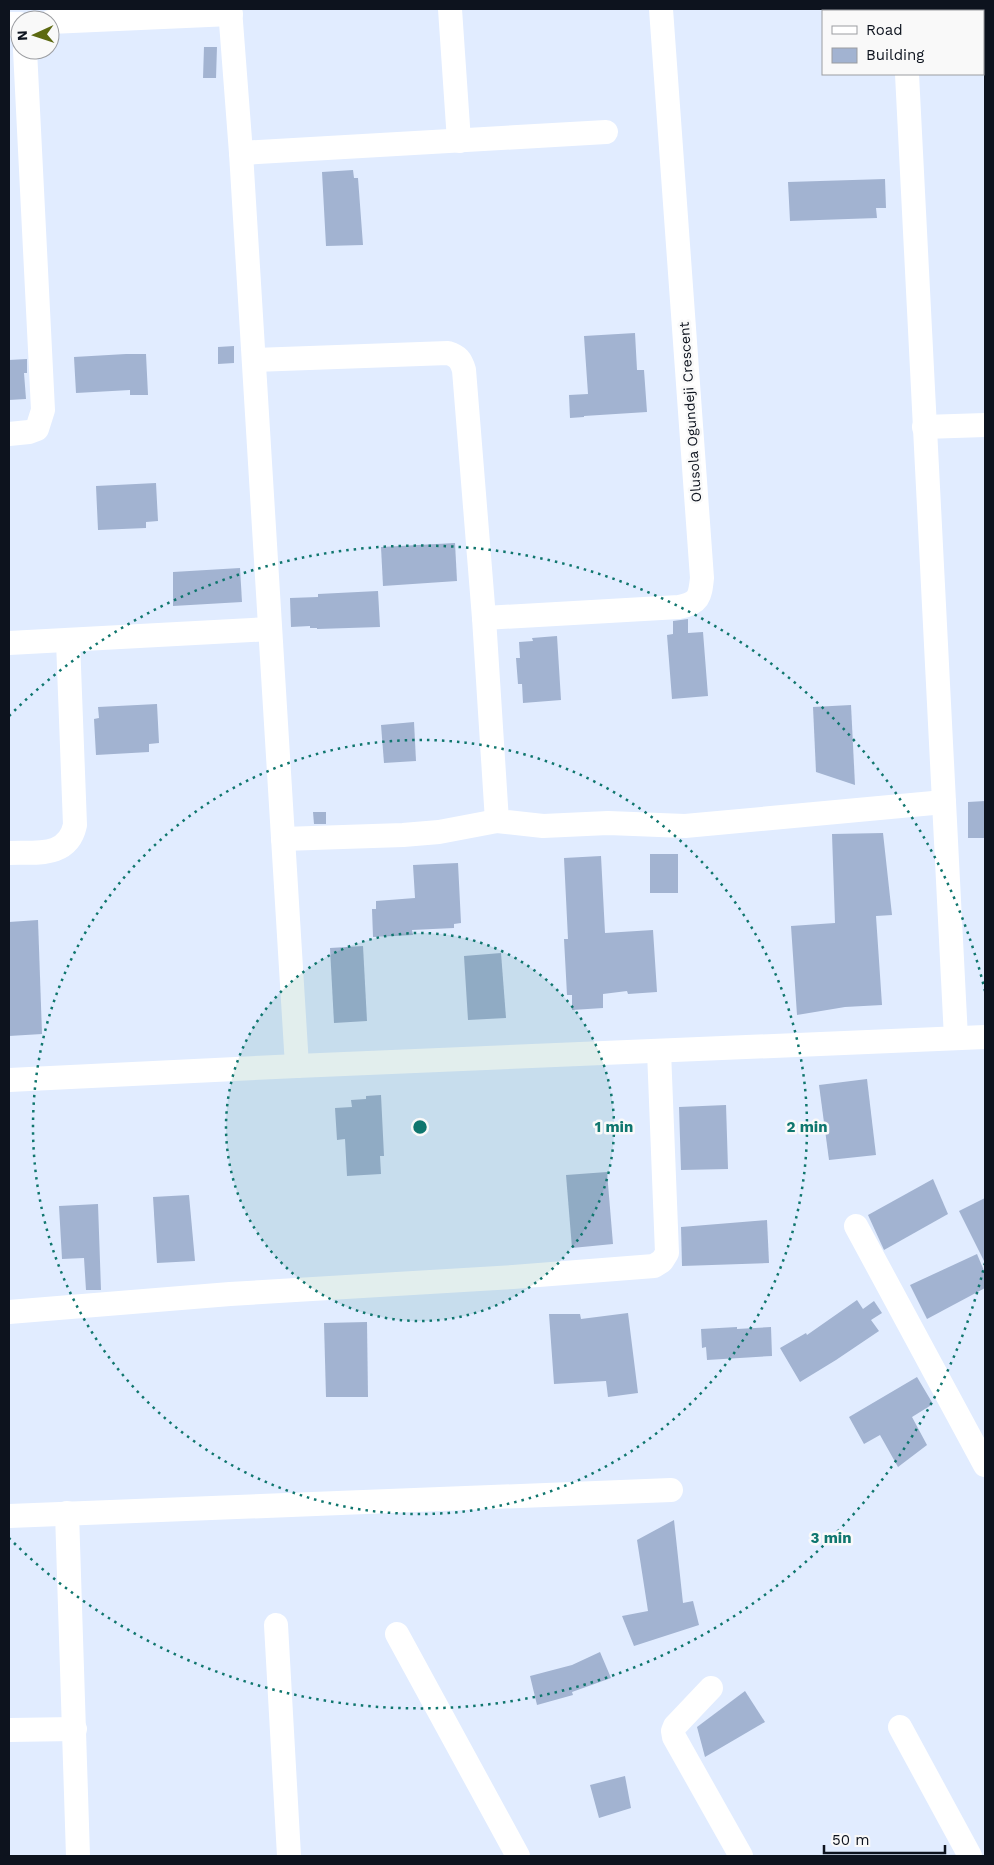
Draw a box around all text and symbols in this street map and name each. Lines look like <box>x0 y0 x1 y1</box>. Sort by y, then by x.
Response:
north arrow <box>10 10 60 60</box>
legend <box>822 10 984 75</box>
text: Road <box>866 21 903 39</box>
text: N <box>14 30 30 41</box>
text: Building <box>866 46 924 64</box>
street label: Olusola Ogundeji Crescent <box>676 321 704 503</box>
centre of rings <box>411 1118 429 1136</box>
text: 1 min <box>595 1118 633 1136</box>
text: 2 min <box>786 1118 828 1136</box>
text: 3 min <box>811 1529 851 1547</box>
scale bar <box>824 1822 945 1854</box>
text: 50 m <box>832 1831 869 1849</box>

